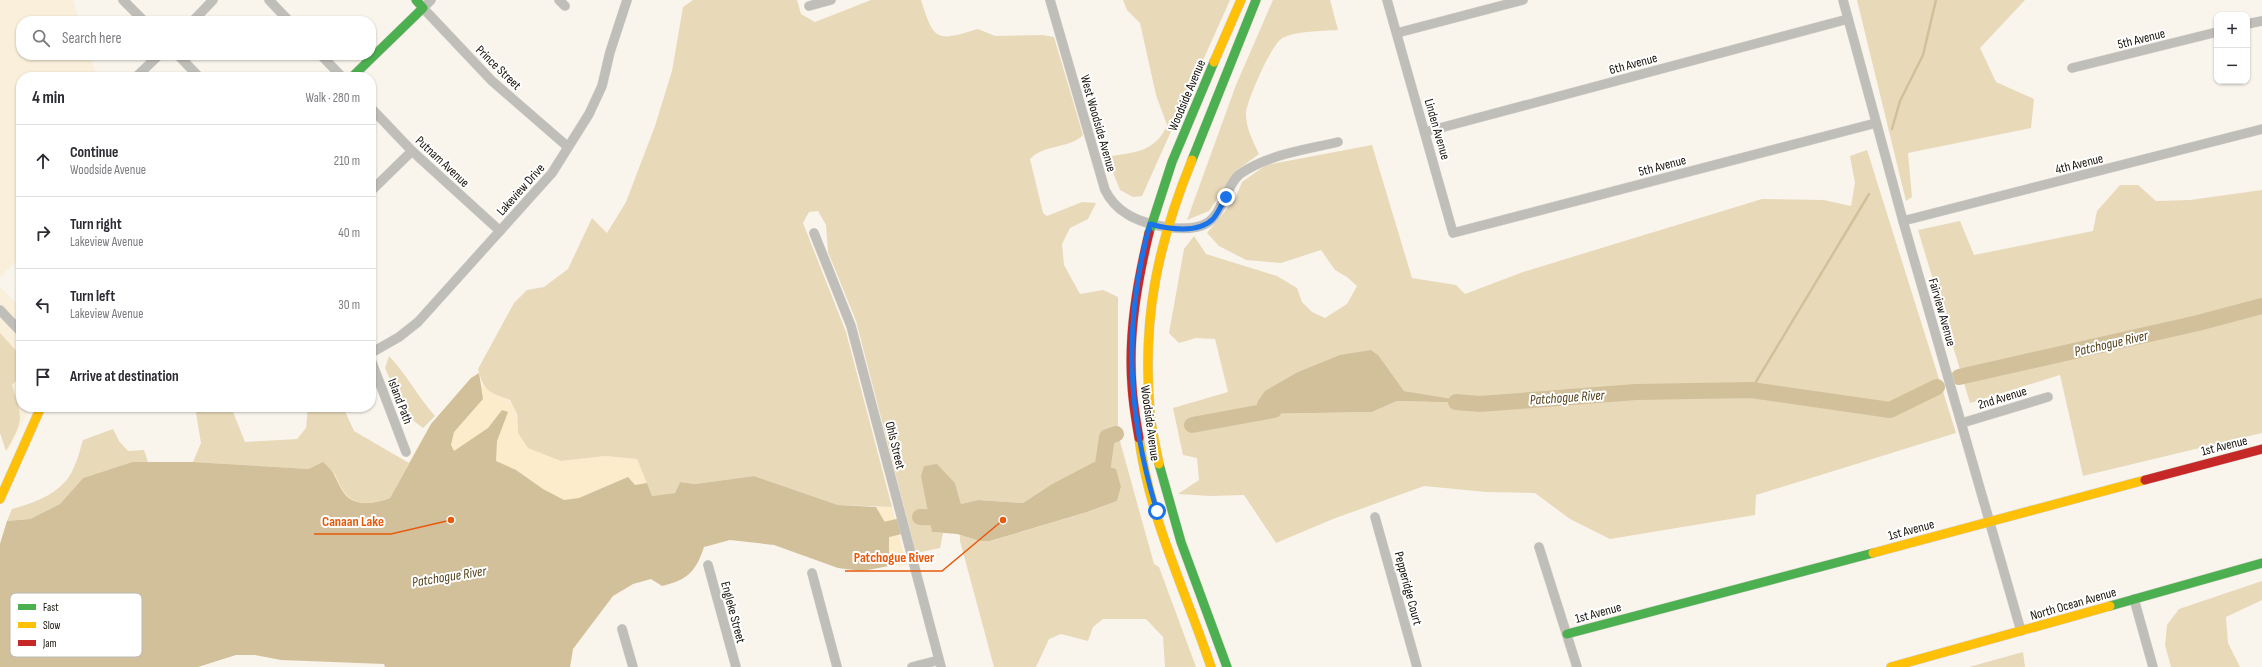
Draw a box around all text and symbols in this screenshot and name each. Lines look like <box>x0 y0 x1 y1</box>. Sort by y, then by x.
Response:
map controls <box>2214 12 2250 84</box>
button: + <box>2214 12 2250 48</box>
search box <box>16 16 376 60</box>
street label: 5th Avenue <box>2116 25 2167 53</box>
icon: search <box>30 27 52 49</box>
text: Search here <box>62 29 122 48</box>
street label: Prince Street <box>472 42 524 93</box>
button: − <box>2214 48 2250 84</box>
street label: 6th Avenue <box>1607 50 1659 78</box>
street label: Woodside Avenue <box>1165 57 1209 134</box>
street label: West Woodside Avenue <box>1077 73 1120 174</box>
text: 4 min <box>32 88 65 108</box>
text: Walk · 280 m <box>306 90 360 106</box>
street label: Linden Avenue <box>1421 97 1453 162</box>
street label: Putnam Avenue <box>412 133 473 191</box>
text: Continue <box>70 143 119 162</box>
icon: ahead <box>32 150 54 172</box>
street label: 4th Avenue <box>2054 150 2105 178</box>
street label: 5th Avenue <box>1637 152 1688 180</box>
text: 210 m <box>334 153 360 169</box>
street label: Lakeview Drive <box>493 160 548 219</box>
text: Woodside Avenue <box>70 162 146 178</box>
route end <box>1217 188 1235 206</box>
text: Turn right <box>70 215 122 234</box>
icon: right <box>32 222 54 244</box>
text: 40 m <box>338 225 360 241</box>
text: Lakeview Avenue <box>70 234 144 250</box>
street label: Fairview Avenue <box>1925 277 1959 348</box>
text: Turn left <box>70 287 115 306</box>
icon: left <box>32 294 54 316</box>
text: 30 m <box>338 297 360 313</box>
text: Lakeview Avenue <box>70 306 144 322</box>
water label: Patchogue River <box>2073 327 2151 360</box>
icon: arrive <box>32 366 54 388</box>
text: Arrive at destination <box>70 367 179 386</box>
street label: Island Path <box>384 376 416 426</box>
street label: 2nd Avenue <box>1976 383 2029 413</box>
street label: Woodside Avenue <box>1137 384 1163 462</box>
water label: Patchogue River <box>1529 386 1606 409</box>
street label: Ohls Street <box>881 420 909 471</box>
street label: 1st Avenue <box>2199 433 2249 459</box>
route start <box>1148 502 1166 520</box>
callout: Canaan Lake <box>314 508 391 534</box>
text: Canaan Lake <box>322 513 384 530</box>
street label: 1st Avenue <box>1886 516 1936 544</box>
callout: Patchogue River <box>845 545 942 571</box>
text: Patchogue River <box>854 549 935 566</box>
street label: Pepperidge Court <box>1391 550 1426 627</box>
water label: Patchogue River <box>411 562 489 591</box>
street label: Engleke Street <box>717 580 749 645</box>
street label: North Ocean Avenue <box>2028 584 2118 624</box>
legend <box>10 593 142 657</box>
street label: 1st Avenue <box>1573 599 1623 627</box>
text: Fast <box>43 601 59 614</box>
text: Slow <box>43 619 60 632</box>
text: Jam <box>42 637 57 650</box>

